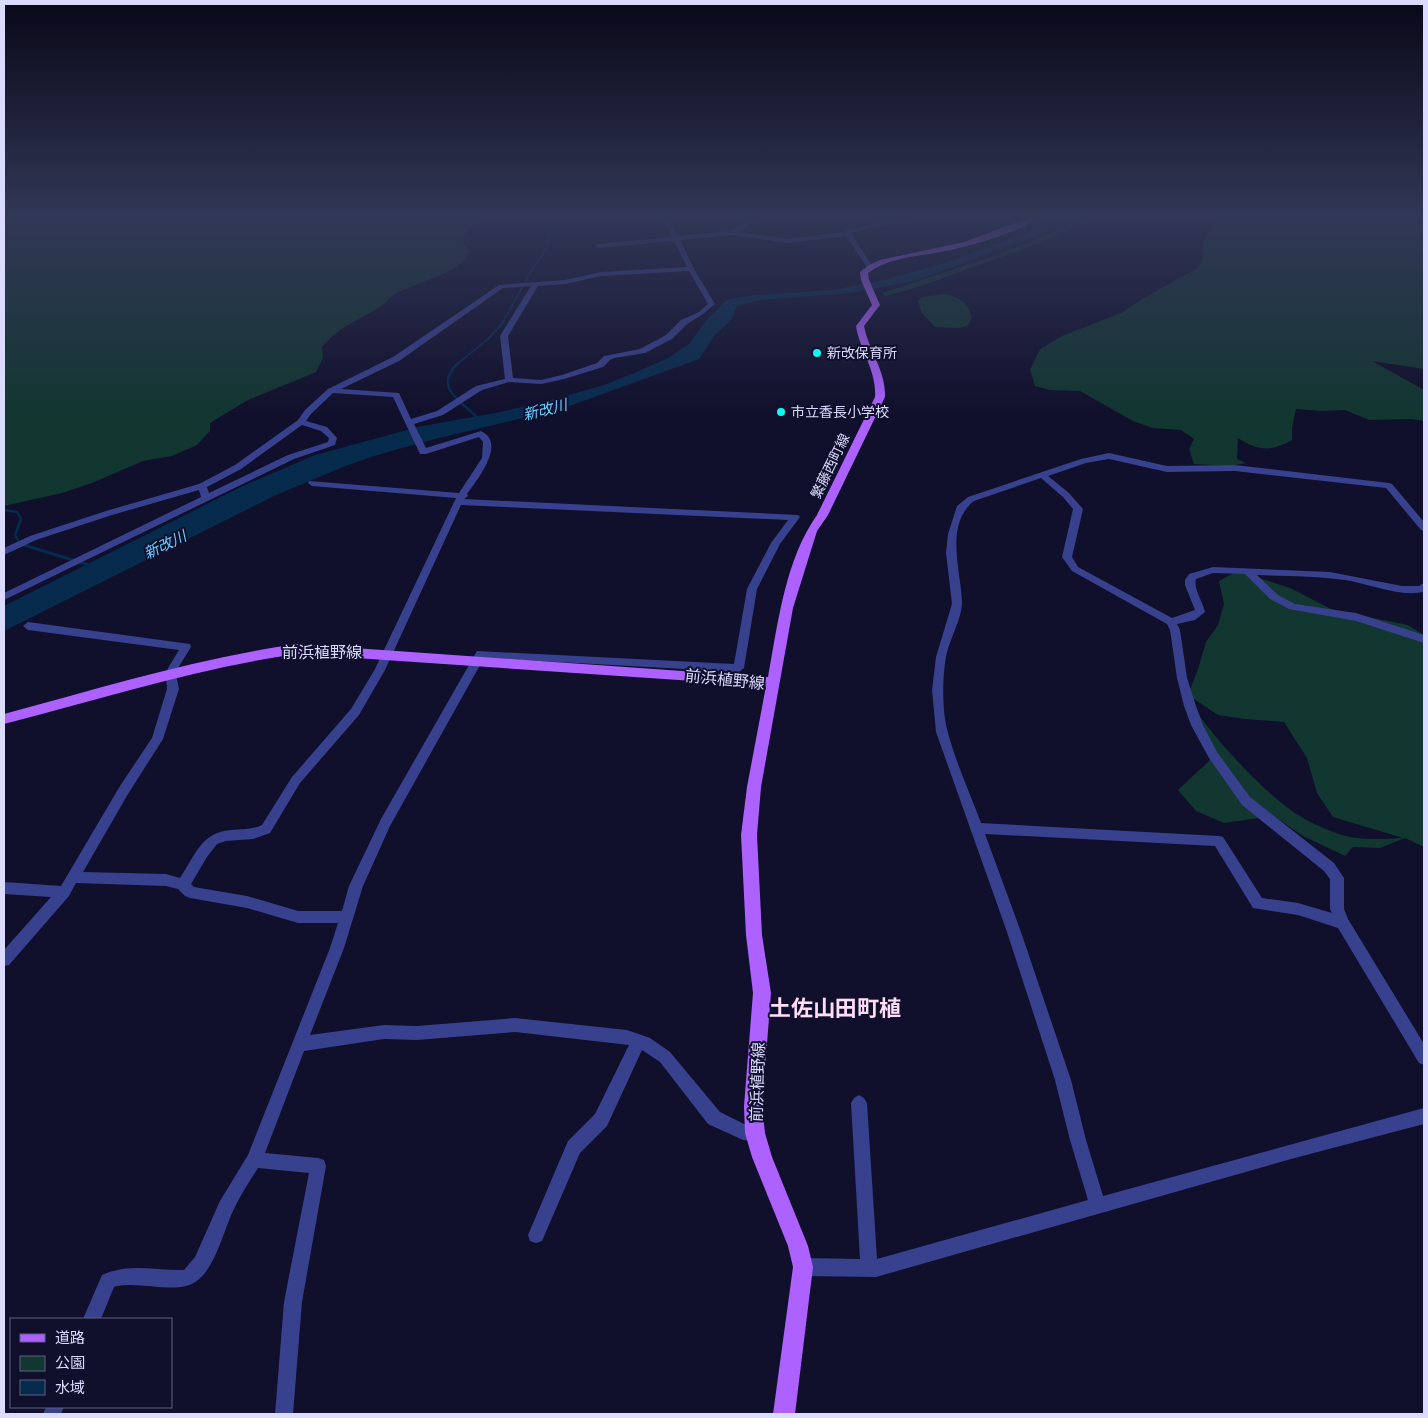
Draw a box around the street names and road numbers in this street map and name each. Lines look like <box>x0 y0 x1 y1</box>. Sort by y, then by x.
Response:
street label: 繁藤西町線 <box>807 431 853 501</box>
street label: 前浜植野線 <box>282 643 362 662</box>
street label: 前浜植野線 <box>684 666 766 693</box>
street label: 前浜植野線 <box>747 1042 768 1122</box>

